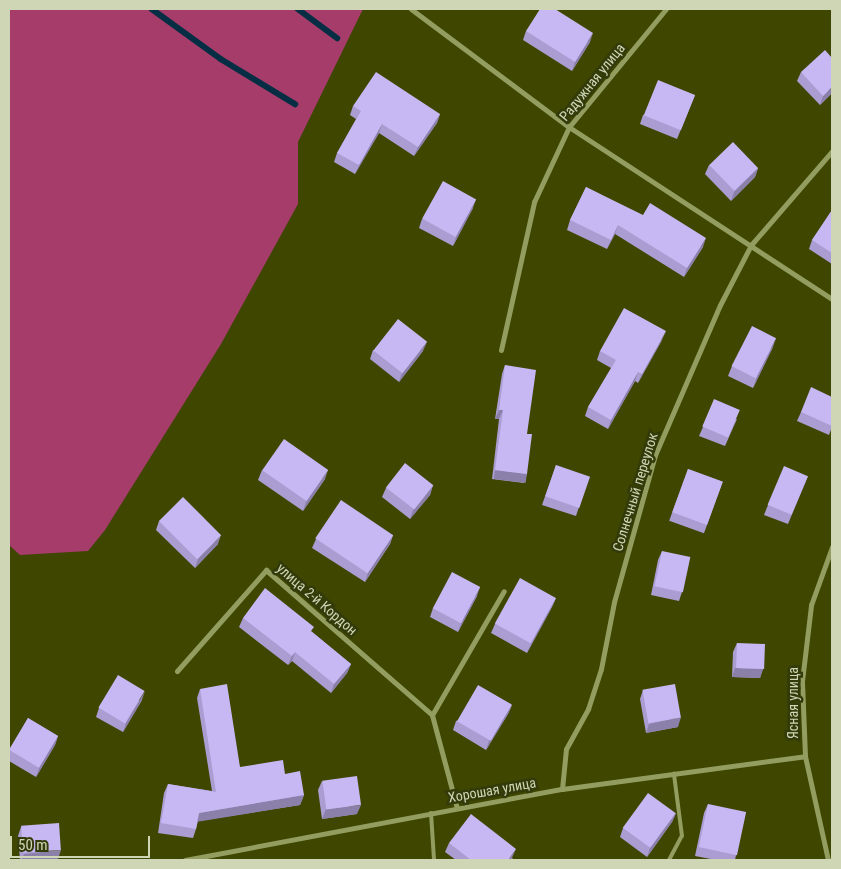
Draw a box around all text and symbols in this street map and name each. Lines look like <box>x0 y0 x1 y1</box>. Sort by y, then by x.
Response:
street label: Радужная улица <box>556 40 628 124</box>
street label: Солнечный переулок <box>609 431 661 553</box>
street label: улица 2-й Кордон <box>273 560 361 638</box>
street label: Ясная улица <box>785 667 801 739</box>
street label: Хорошая улица <box>447 774 537 806</box>
scale bar <box>12 826 152 858</box>
text: 50 m <box>18 836 48 854</box>

